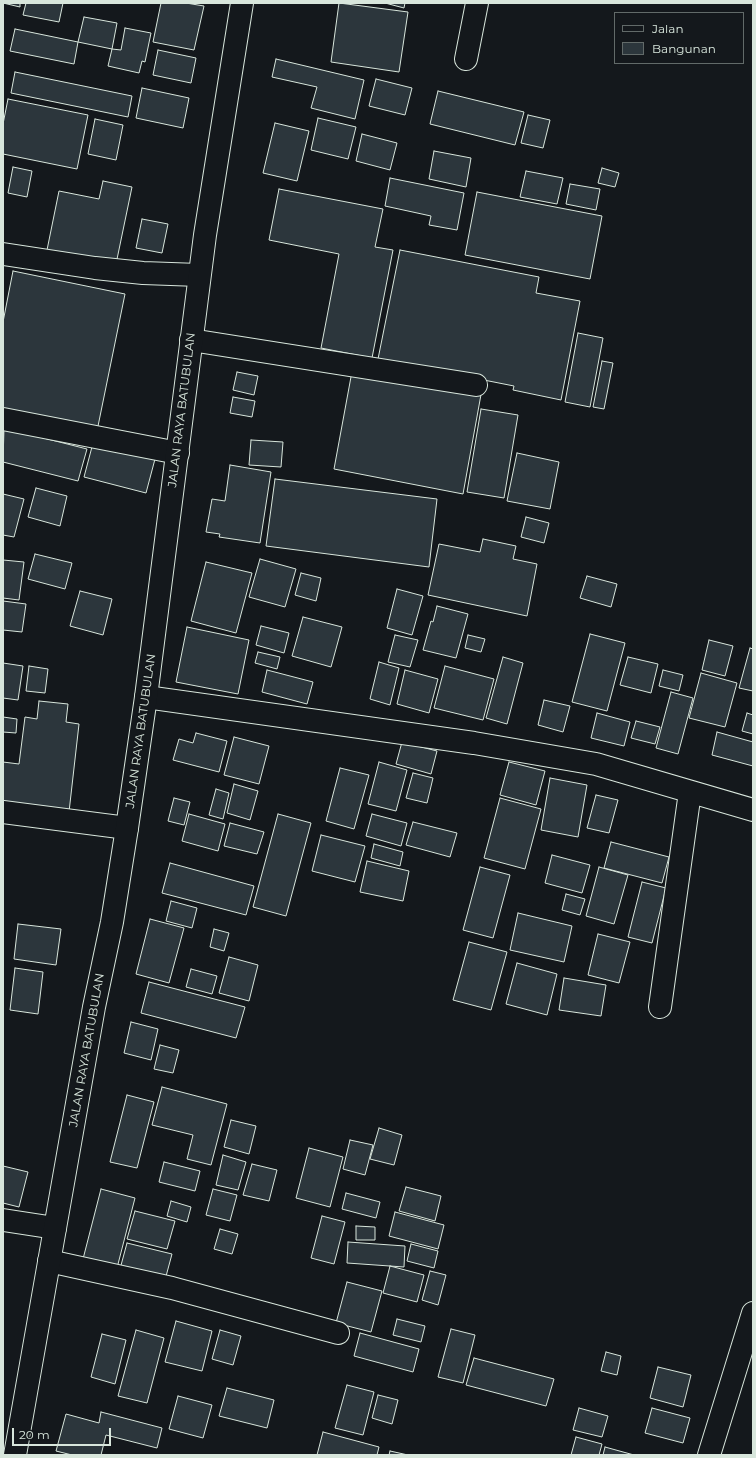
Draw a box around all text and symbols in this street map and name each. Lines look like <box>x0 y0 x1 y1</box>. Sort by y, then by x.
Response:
legend <box>614 12 744 64</box>
text: Jalan <box>652 21 684 36</box>
text: Bangunan <box>652 41 716 56</box>
street label: JALAN RAYA BATUBULAN <box>165 332 199 488</box>
street label: JALAN RAYA BATUBULAN <box>123 653 159 809</box>
street label: JALAN RAYA BATUBULAN <box>66 972 108 1128</box>
scale bar <box>14 1420 113 1446</box>
text: 20 m <box>19 1427 50 1442</box>

